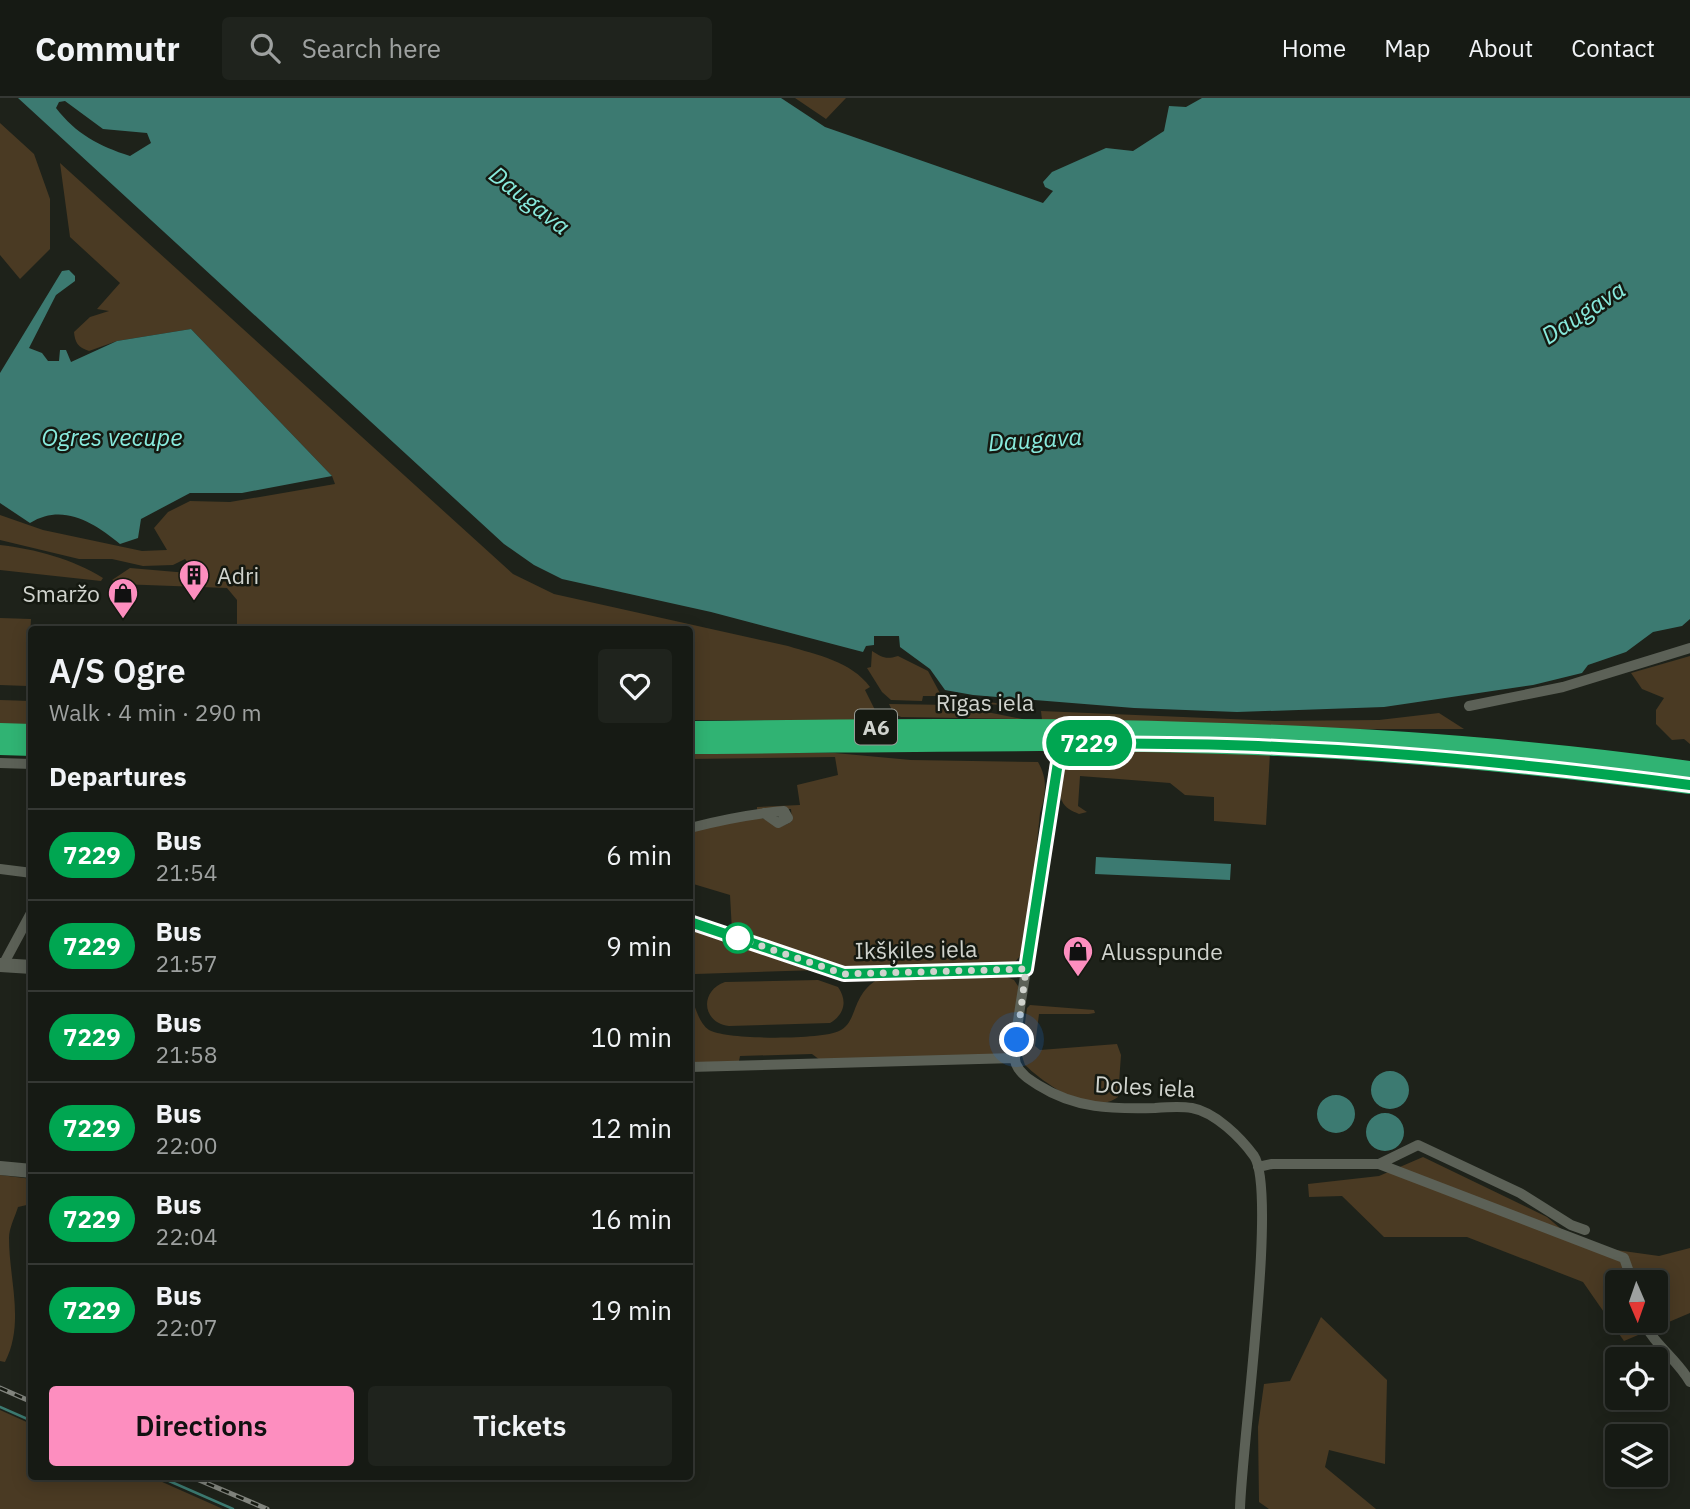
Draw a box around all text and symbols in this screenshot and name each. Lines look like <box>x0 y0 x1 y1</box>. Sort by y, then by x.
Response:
search box <box>222 17 712 80</box>
text: Commutr <box>35 27 180 70</box>
icon: search <box>246 29 284 67</box>
text: Search here <box>302 31 441 65</box>
text: Home <box>1282 32 1346 64</box>
text: Map <box>1384 32 1430 64</box>
text: About <box>1468 32 1533 64</box>
text: Contact <box>1571 32 1655 64</box>
water label: Daugava <box>483 158 577 242</box>
water label: Daugava <box>1535 273 1631 351</box>
water label: Daugava <box>987 420 1083 458</box>
water label: Ogres vecupe <box>41 421 183 453</box>
building icon: Adri <box>177 558 211 602</box>
place label: Adri <box>217 560 259 590</box>
shop icon: Smaržo <box>106 576 140 620</box>
place label: Smaržo <box>23 578 100 608</box>
text: A/S Ogre <box>49 649 186 692</box>
button: heart <box>598 649 672 723</box>
street label: Rīgas iela <box>936 687 1034 717</box>
text: Walk · 4 min · 290 m <box>49 697 262 727</box>
road number: A6 <box>855 710 897 744</box>
line badge: 7229 <box>1040 720 1138 766</box>
text: 7229 <box>1060 727 1118 759</box>
text: Departures <box>49 759 187 793</box>
text: Bus <box>156 823 202 857</box>
text: 6 min <box>606 838 672 872</box>
text: 7229 <box>63 839 121 871</box>
text: 21:54 <box>156 857 218 887</box>
text: Bus <box>156 914 202 948</box>
unlabelled marker <box>723 923 753 953</box>
text: 9 min <box>606 929 672 963</box>
text: 7229 <box>63 930 121 962</box>
street label: Ikšķiles iela <box>854 933 978 965</box>
shop icon: Alusspunde <box>1061 934 1095 978</box>
place label: Alusspunde <box>1101 936 1223 966</box>
text: 21:57 <box>156 948 218 978</box>
text: Bus <box>156 1005 202 1039</box>
text: 10 min <box>591 1020 672 1054</box>
text: 7229 <box>63 1021 121 1053</box>
your location <box>999 1022 1034 1057</box>
text: 21:58 <box>156 1039 218 1069</box>
street label: Doles iela <box>1094 1068 1196 1104</box>
text: Bus <box>156 1096 202 1130</box>
text: 12 min <box>591 1111 672 1145</box>
text: 7229 <box>63 1112 121 1144</box>
text: 22:00 <box>156 1130 218 1160</box>
text: Bus <box>156 1187 202 1221</box>
text: 16 min <box>591 1202 672 1236</box>
text: 7229 <box>63 1203 121 1235</box>
text: 22:04 <box>156 1221 218 1251</box>
north arrow <box>1605 1270 1668 1334</box>
map controls <box>1605 1270 1668 1487</box>
text: Bus <box>156 1278 202 1312</box>
text: 19 min <box>591 1293 672 1327</box>
text: 7229 <box>63 1294 121 1326</box>
text: 22:07 <box>156 1312 218 1342</box>
button: locate <box>1605 1347 1668 1410</box>
button: Directions <box>49 1386 354 1466</box>
button: Tickets <box>368 1386 672 1466</box>
button: layers <box>1605 1424 1668 1487</box>

